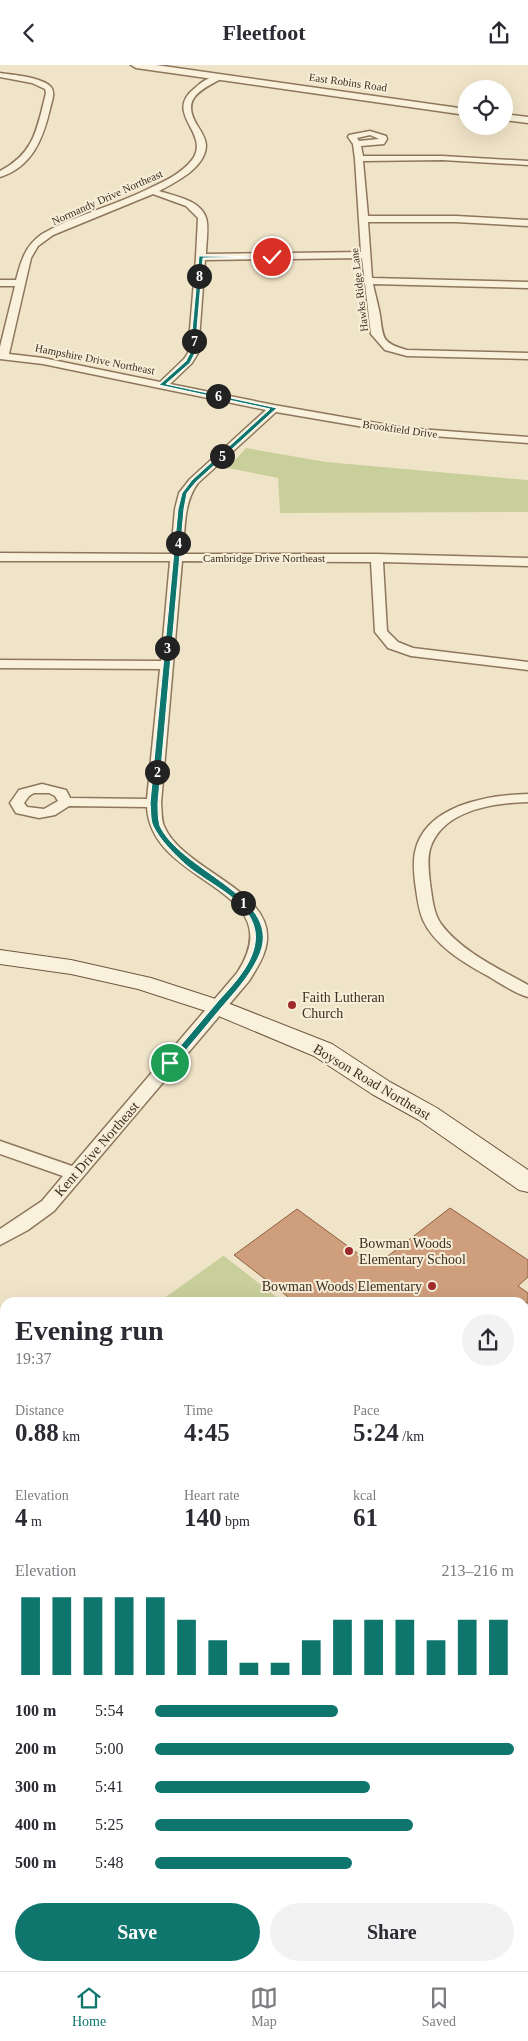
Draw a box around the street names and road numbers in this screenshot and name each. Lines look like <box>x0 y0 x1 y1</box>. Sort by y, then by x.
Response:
street label: East Robins Road <box>308 71 388 93</box>
street label: Normandy Drive Northeast <box>50 167 164 227</box>
street label: Hawks Ridge Lane <box>348 247 370 333</box>
street label: Hampshire Drive Northeast <box>34 342 156 376</box>
street label: Brookfield Drive <box>362 418 438 440</box>
street label: Cambridge Drive Northeast <box>203 552 325 564</box>
street label: Boyson Road Northeast <box>311 1041 433 1123</box>
street label: Kent Drive Northeast <box>52 1099 142 1199</box>

